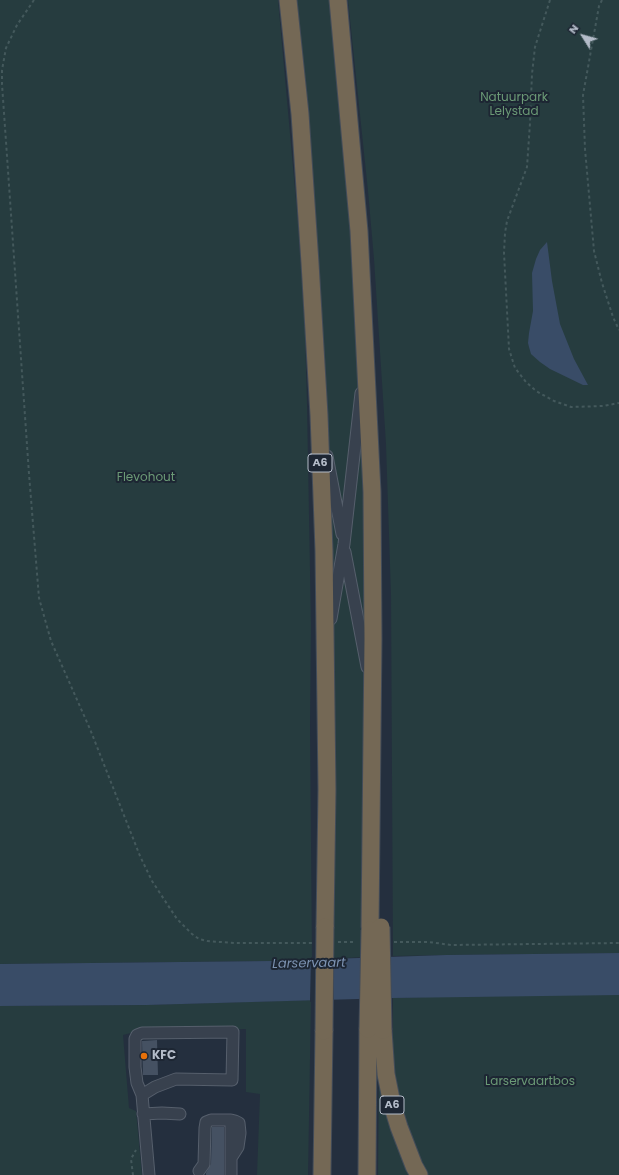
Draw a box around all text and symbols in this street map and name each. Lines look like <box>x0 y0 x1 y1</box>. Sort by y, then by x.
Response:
north arrow <box>563 16 603 56</box>
text: N <box>565 21 582 37</box>
park label: Natuurpark Lelystad <box>480 91 548 119</box>
road number: A6 <box>308 454 332 472</box>
park label: Flevohout <box>117 471 175 485</box>
water label: Larservaart <box>272 956 346 972</box>
place label: KFC <box>152 1049 176 1063</box>
marker: KFC <box>139 1051 149 1061</box>
park label: Larservaartbos <box>485 1075 575 1089</box>
road number: A6 <box>380 1096 404 1114</box>

